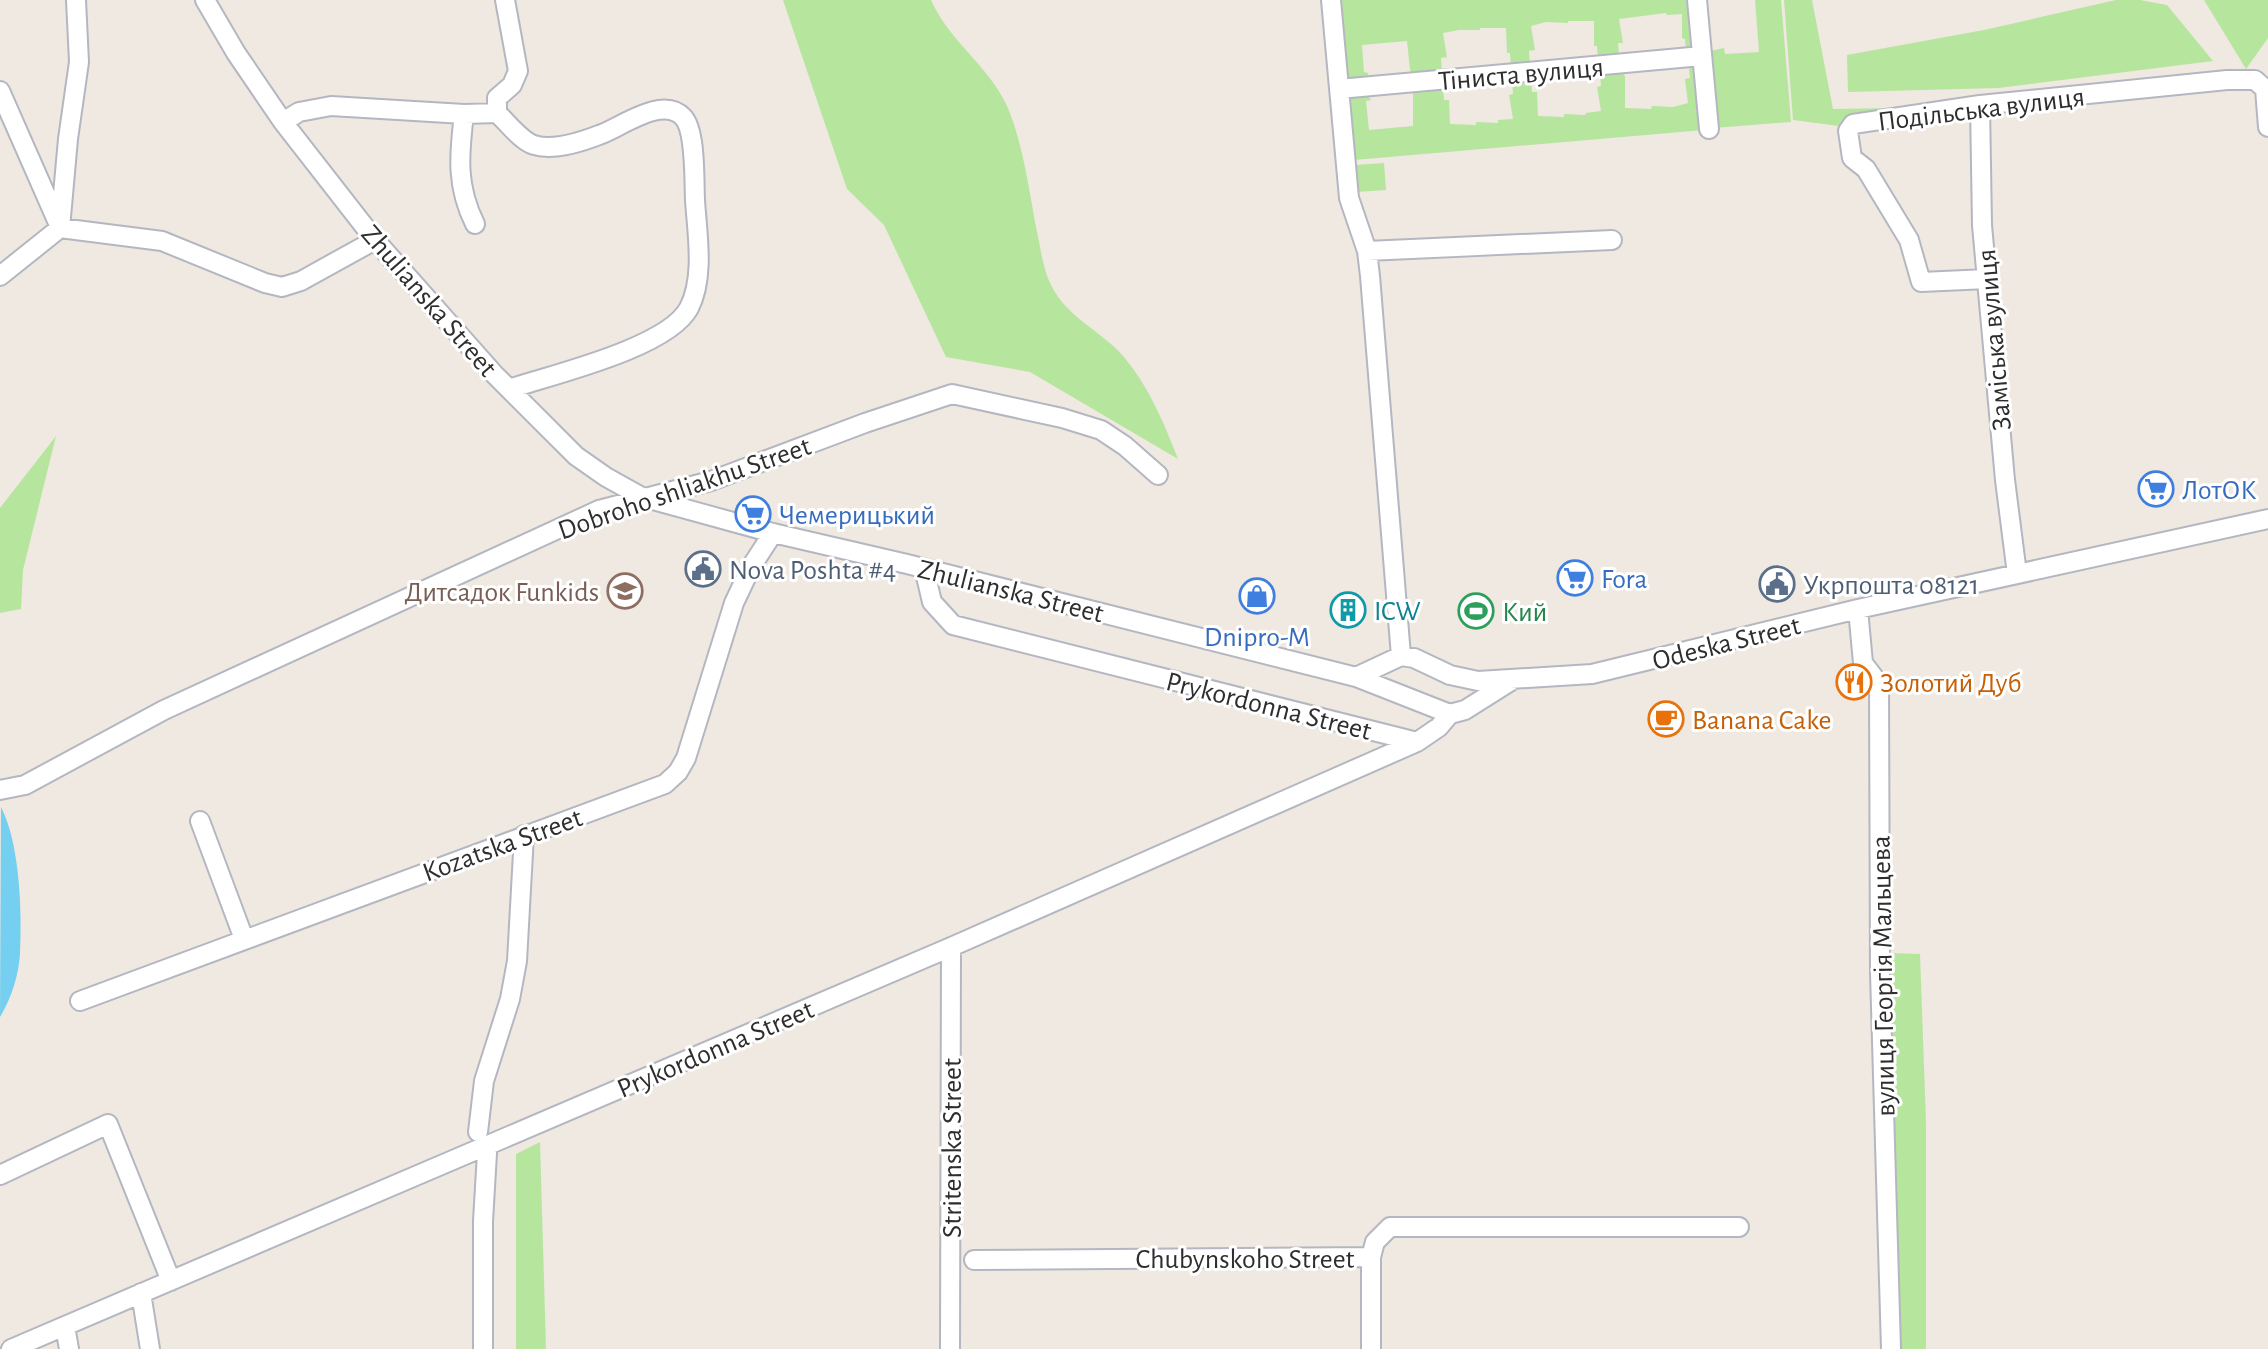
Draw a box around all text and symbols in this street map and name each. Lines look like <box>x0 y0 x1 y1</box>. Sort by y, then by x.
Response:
street label: Тіниста вулиця <box>1437 54 1605 96</box>
street label: Подільська вулиця <box>1876 83 2086 137</box>
street label: Zhulianska Street <box>355 220 502 382</box>
street label: Заміська вулиця <box>1973 248 2017 432</box>
street label: Dobroho shliakhu Street <box>555 432 815 545</box>
supermarket icon: ЛотОК <box>2137 470 2175 508</box>
place label: ЛотОК <box>2182 477 2257 505</box>
supermarket icon: Чемерицький <box>734 495 772 533</box>
place label: Чемерицький <box>779 502 935 530</box>
public building icon: Nova Poshta #4 <box>684 550 722 588</box>
street label: Zhulianska Street <box>915 555 1106 629</box>
place label: Nova Poshta #4 <box>729 557 896 585</box>
supermarket icon: Fora <box>1556 559 1594 597</box>
public building icon: Укрпошта 08121 <box>1758 565 1796 603</box>
place label: Fora <box>1601 566 1647 594</box>
school or university icon: Дитсадок Funkids <box>606 572 644 610</box>
place label: Укрпошта 08121 <box>1803 572 1979 600</box>
shop icon: Dnipro-M <box>1238 577 1276 615</box>
place label: Дитсадок Funkids <box>404 579 599 607</box>
building icon: ICW <box>1329 591 1367 629</box>
sports icon: Кий <box>1457 592 1495 630</box>
place label: ICW <box>1374 598 1421 626</box>
place label: Кий <box>1502 599 1547 627</box>
street label: Odeska Street <box>1650 612 1803 676</box>
place label: Dnipro-M <box>1204 624 1310 652</box>
restaurant icon: Золотий Дуб <box>1835 663 1873 701</box>
street label: Prykordonna Street <box>1163 668 1374 746</box>
place label: Золотий Дуб <box>1880 670 2022 698</box>
cafe icon: Banana Cake <box>1647 700 1685 738</box>
place label: Banana Cake <box>1692 707 1832 735</box>
street label: Kozatska Street <box>419 804 586 888</box>
street label: вулиця Георгія Мальцева <box>1868 835 1900 1117</box>
street label: Prykordonna Street <box>613 996 818 1104</box>
street label: Stritenska Street <box>939 1058 967 1238</box>
street label: Chubynskoho Street <box>1135 1246 1355 1274</box>

